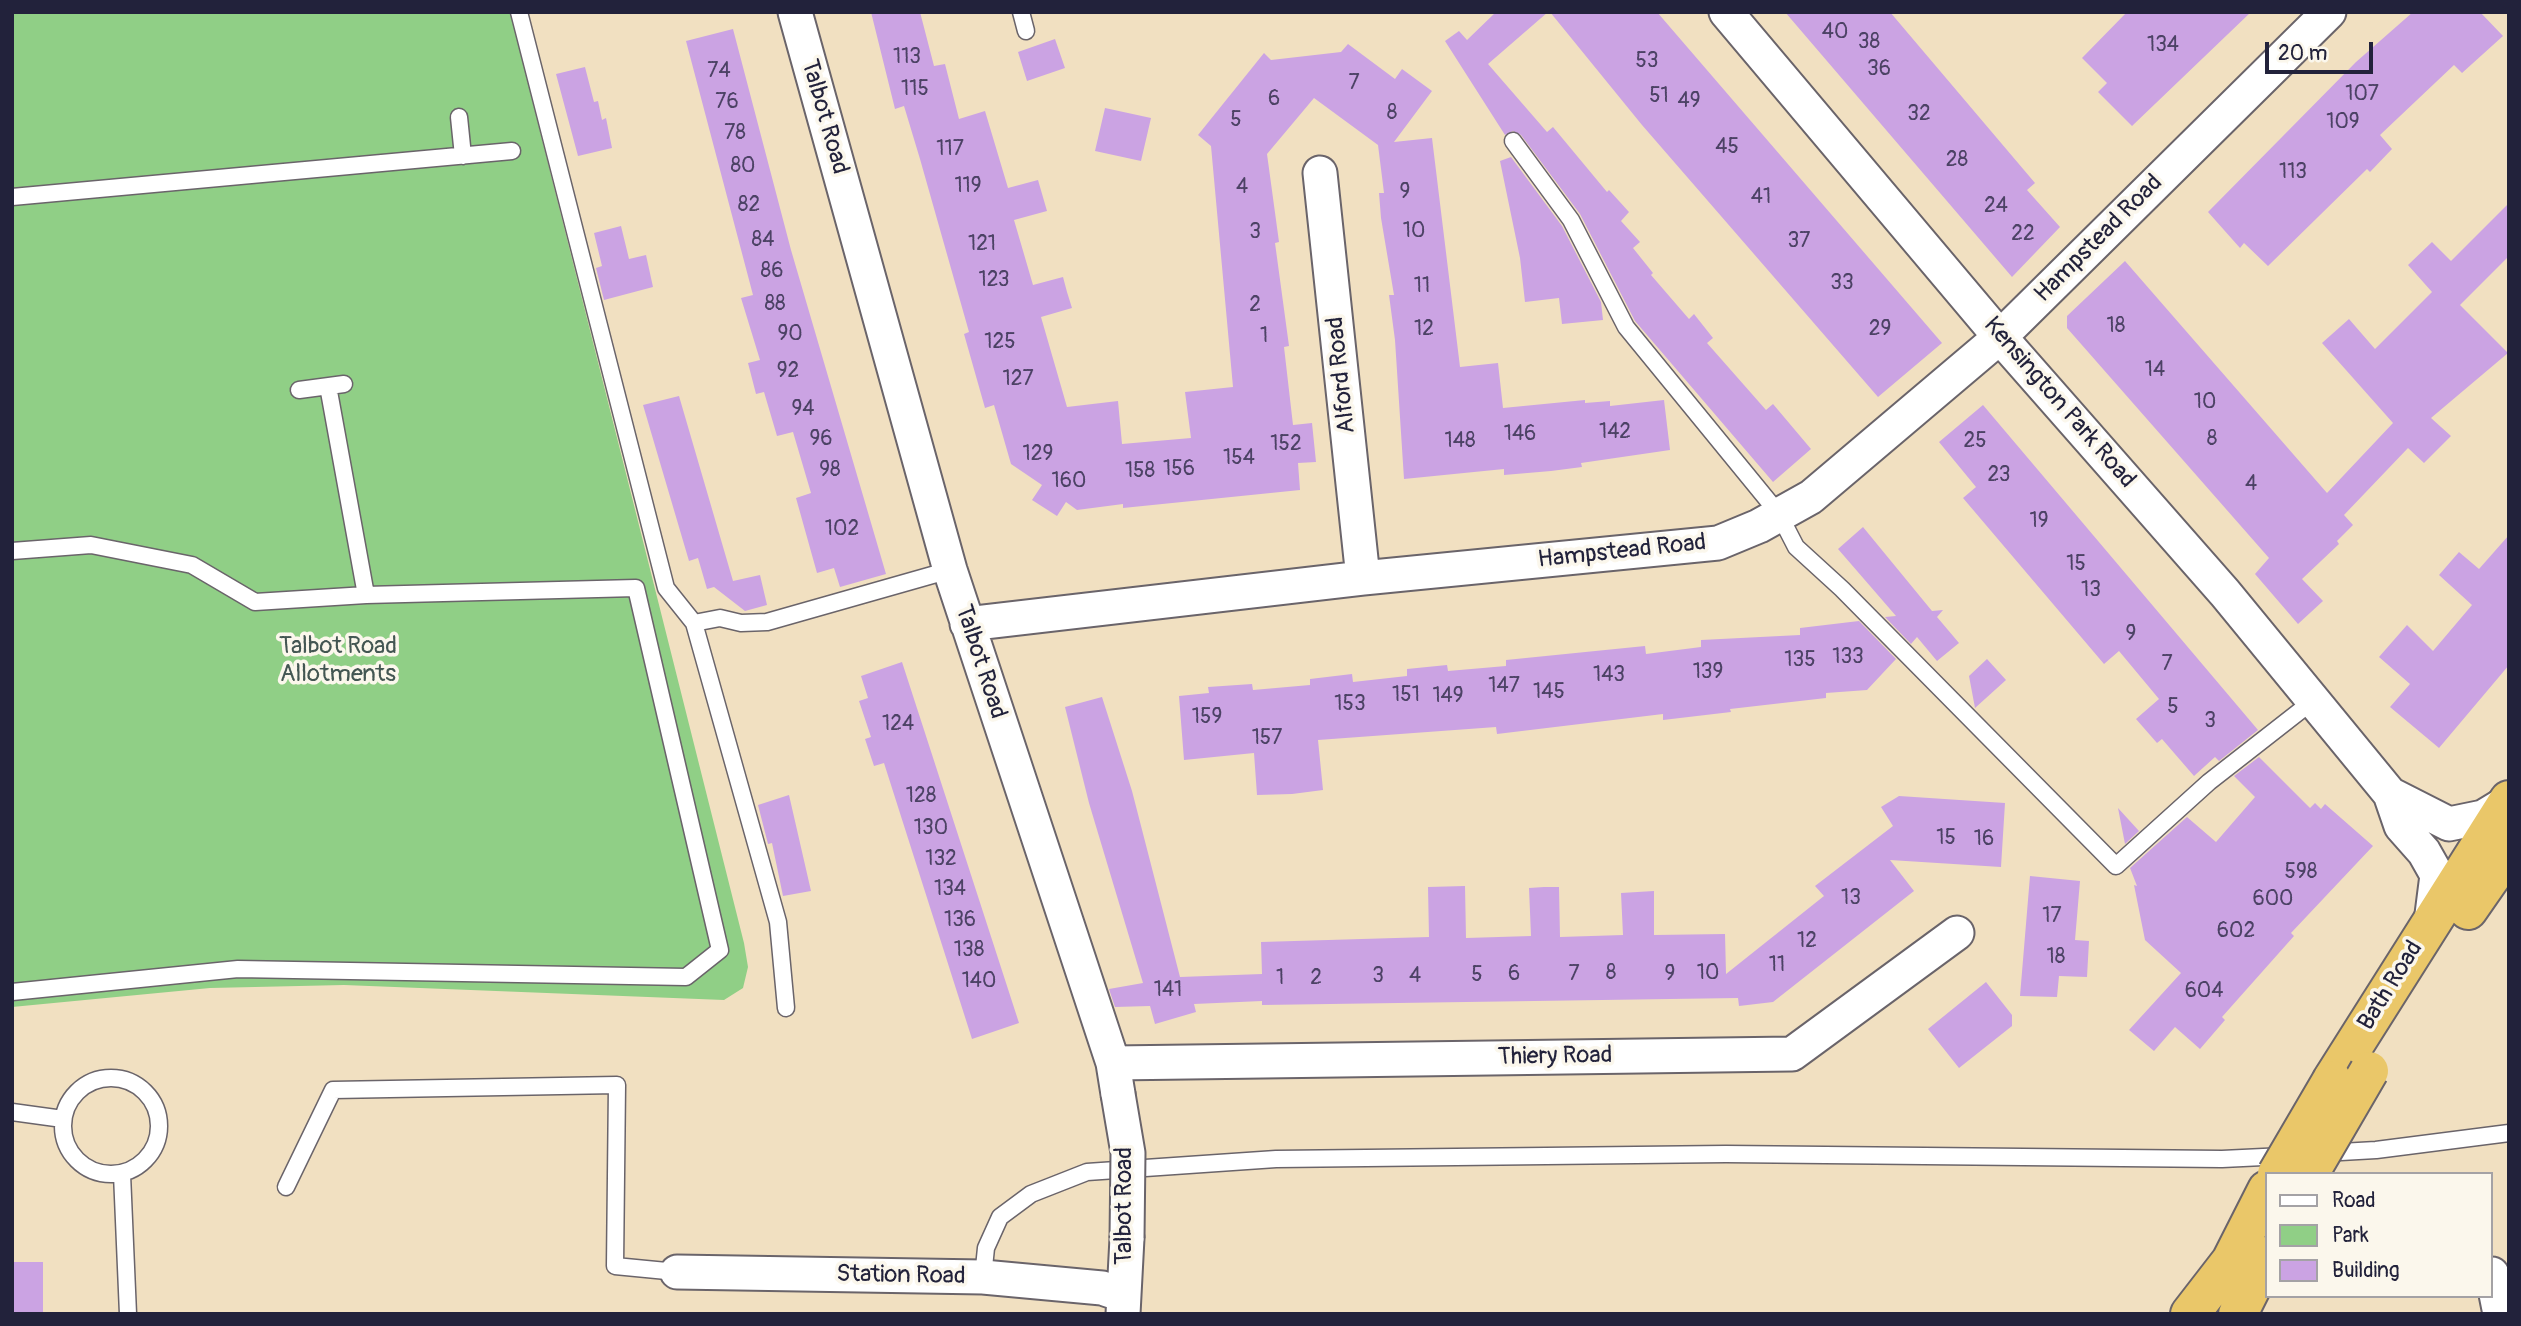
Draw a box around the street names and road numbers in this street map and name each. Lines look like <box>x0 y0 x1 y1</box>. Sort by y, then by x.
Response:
street label: Talbot Road <box>794 56 854 178</box>
street label: Hampstead Road <box>2029 169 2169 309</box>
street label: Kensington Park Road <box>1977 312 2141 494</box>
street label: Alford Road <box>1322 315 1362 435</box>
street label: Hampstead Road <box>1536 529 1708 575</box>
street label: Talbot Road <box>948 601 1012 723</box>
street label: Bath Road <box>2352 936 2430 1036</box>
street label: Thiery Road <box>1497 1042 1613 1072</box>
street label: Talbot Road <box>1111 1147 1139 1265</box>
street label: Station Road <box>836 1260 966 1292</box>

